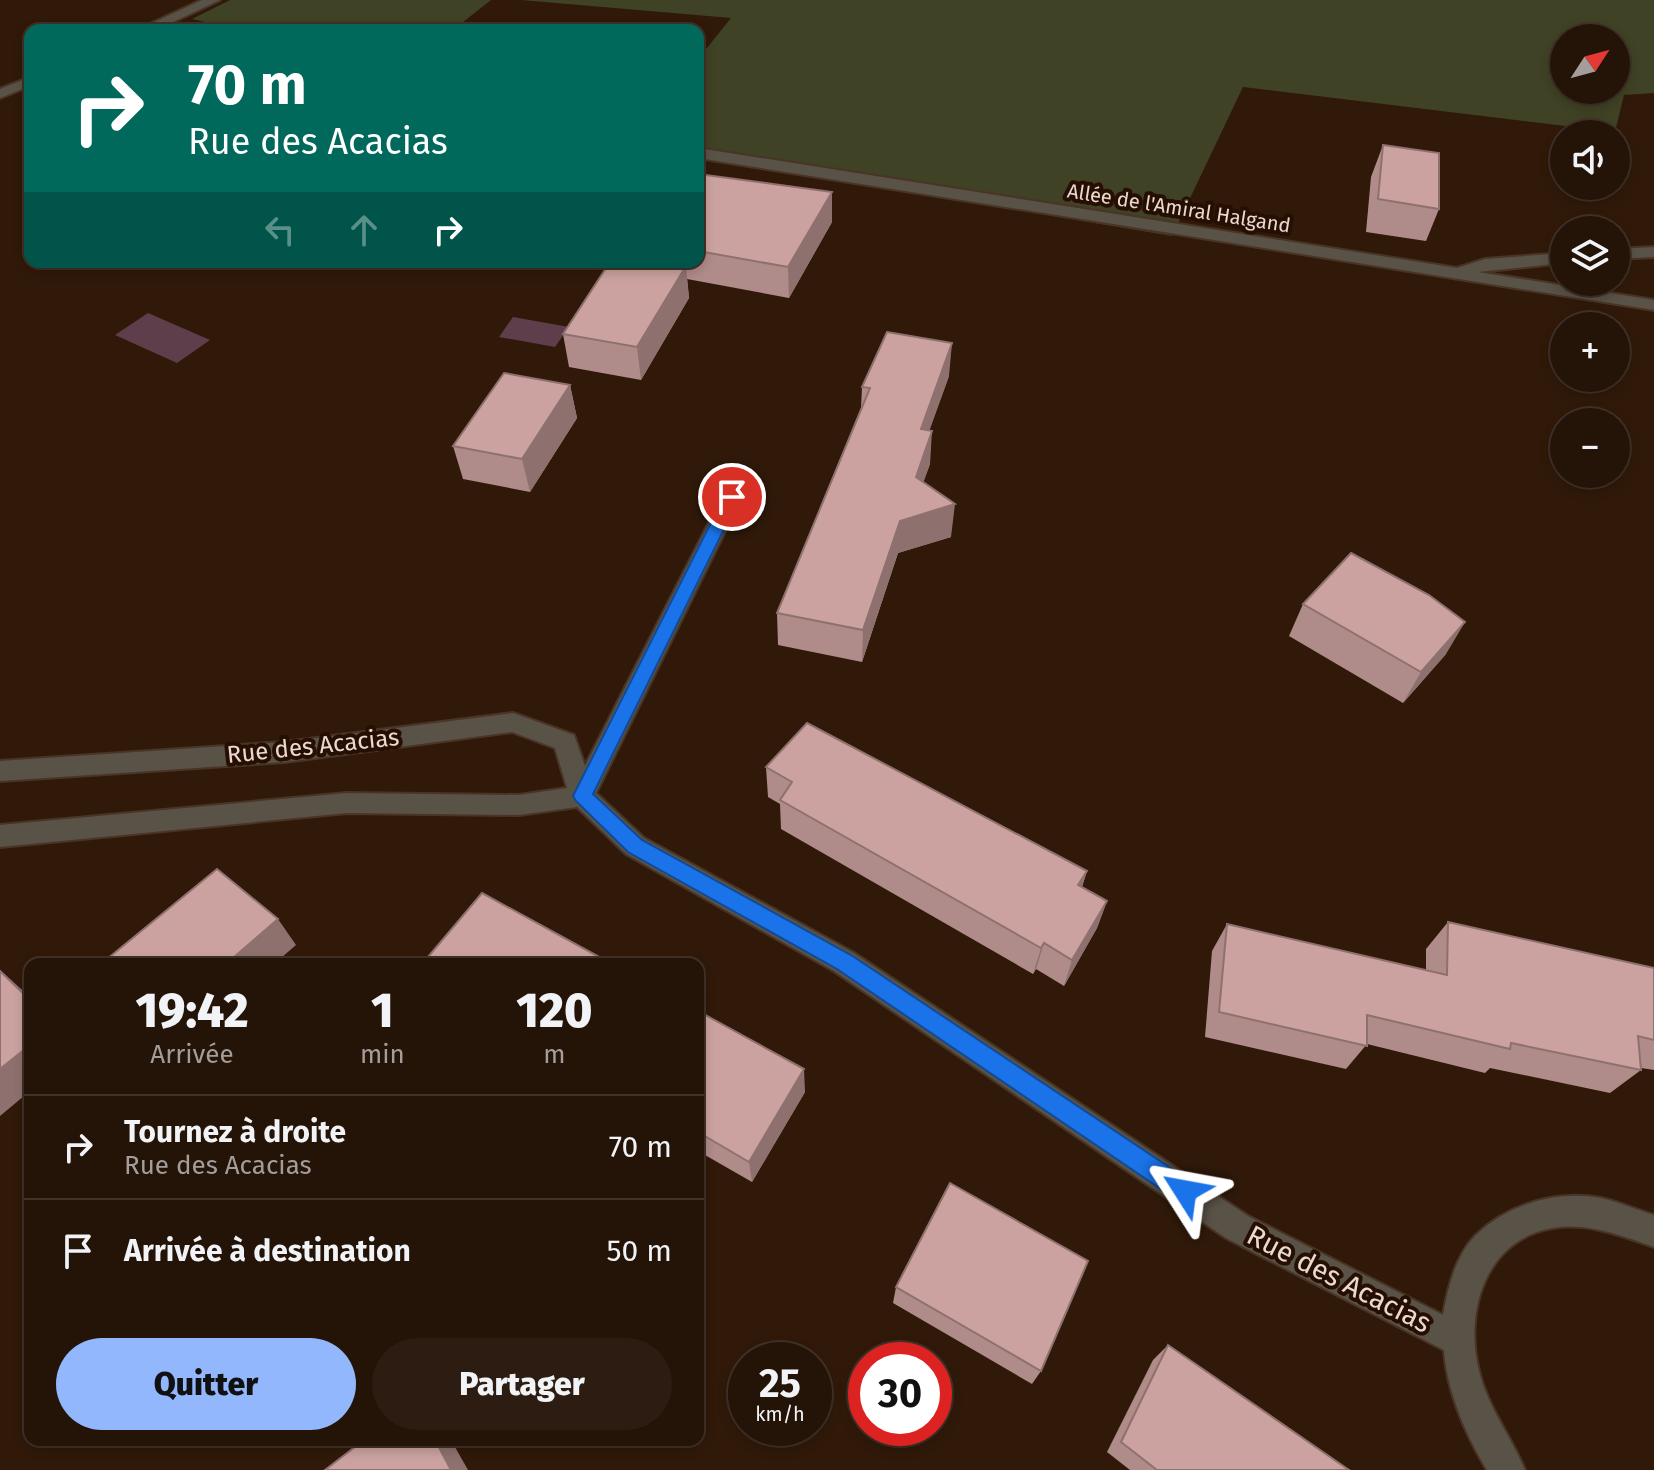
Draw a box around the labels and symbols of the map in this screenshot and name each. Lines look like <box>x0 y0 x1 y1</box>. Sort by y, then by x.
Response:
north arrow <box>1550 24 1630 104</box>
street label: Allée de l'Amiral Halgand <box>1066 179 1292 237</box>
pin <box>698 463 766 531</box>
street label: Rue des Acacias <box>225 723 401 769</box>
position arrow <box>1143 1149 1227 1233</box>
street label: Rue des Acacias <box>1241 1218 1437 1340</box>
speed limit sign: 30 <box>848 1342 952 1446</box>

